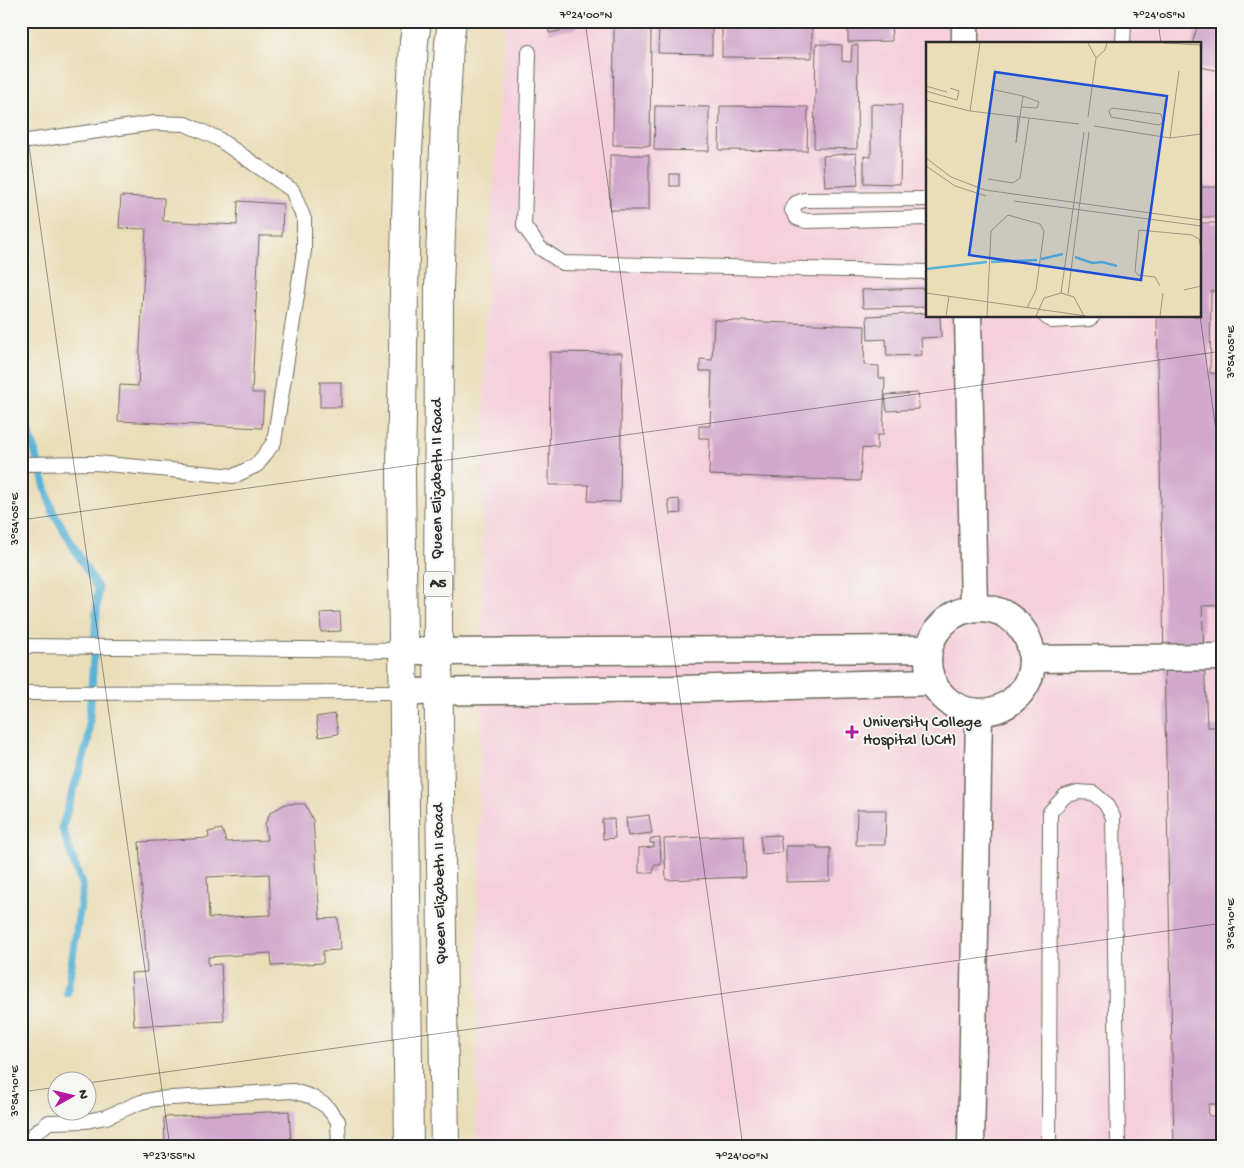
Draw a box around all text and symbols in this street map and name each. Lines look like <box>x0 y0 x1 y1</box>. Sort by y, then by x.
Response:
text: 7°24'00"N <box>559 9 613 23</box>
text: 7°24'05"N <box>1132 9 1185 23</box>
inset map <box>926 42 1202 318</box>
text: 3°54'05"E <box>1225 325 1239 379</box>
street label: Queen Elizabeth II Road <box>429 397 448 560</box>
text: 3°54'05"E <box>9 492 23 546</box>
road number: A5 <box>424 572 452 596</box>
place label: University College Hospital (UCH) <box>863 714 982 751</box>
marker: University College Hospital (UCH) <box>845 725 859 739</box>
street label: Queen Elizabeth II Road <box>430 802 452 965</box>
text: 3°54'10"E <box>1225 898 1239 950</box>
text: 3°54'10"E <box>9 1065 23 1117</box>
north arrow <box>48 1070 98 1120</box>
text: N <box>73 1089 91 1100</box>
text: 7°23'55"N <box>142 1150 195 1164</box>
text: 7°24'00"N <box>715 1150 769 1164</box>

